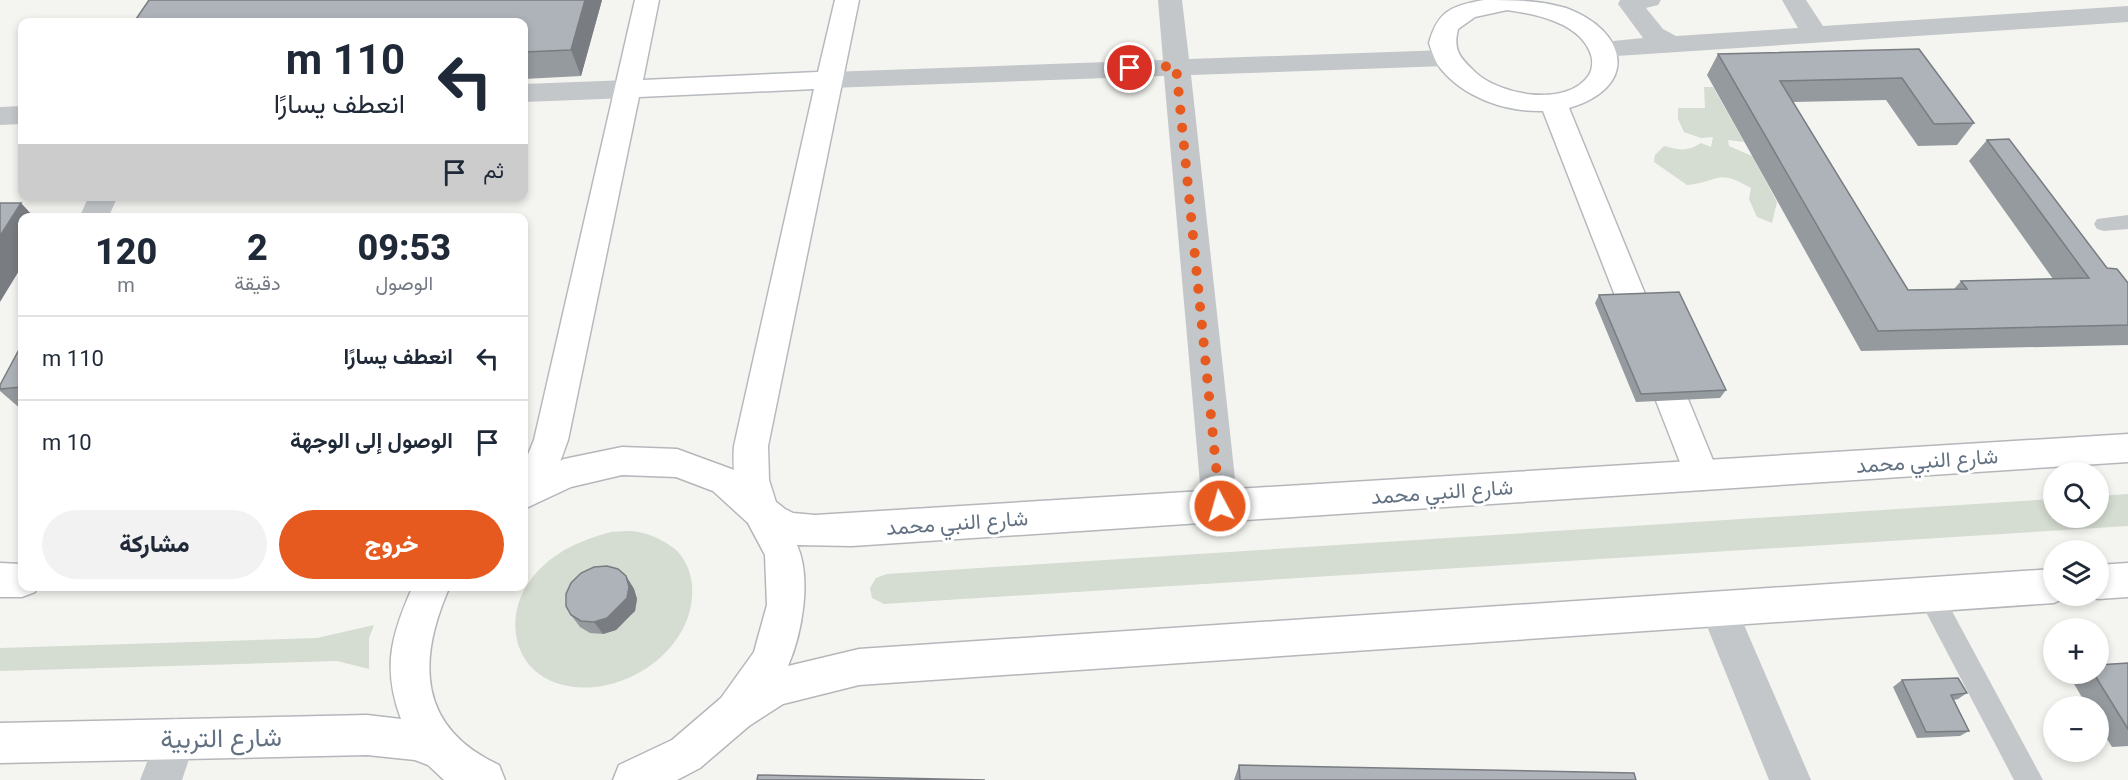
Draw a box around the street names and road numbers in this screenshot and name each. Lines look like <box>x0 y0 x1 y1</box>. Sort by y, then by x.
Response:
street label: شارع النبي محمد <box>1855 444 1999 483</box>
street label: شارع النبي محمد <box>1370 475 1514 514</box>
street label: شارع النبي محمد <box>885 506 1029 545</box>
street label: شارع التربية <box>160 722 282 757</box>

